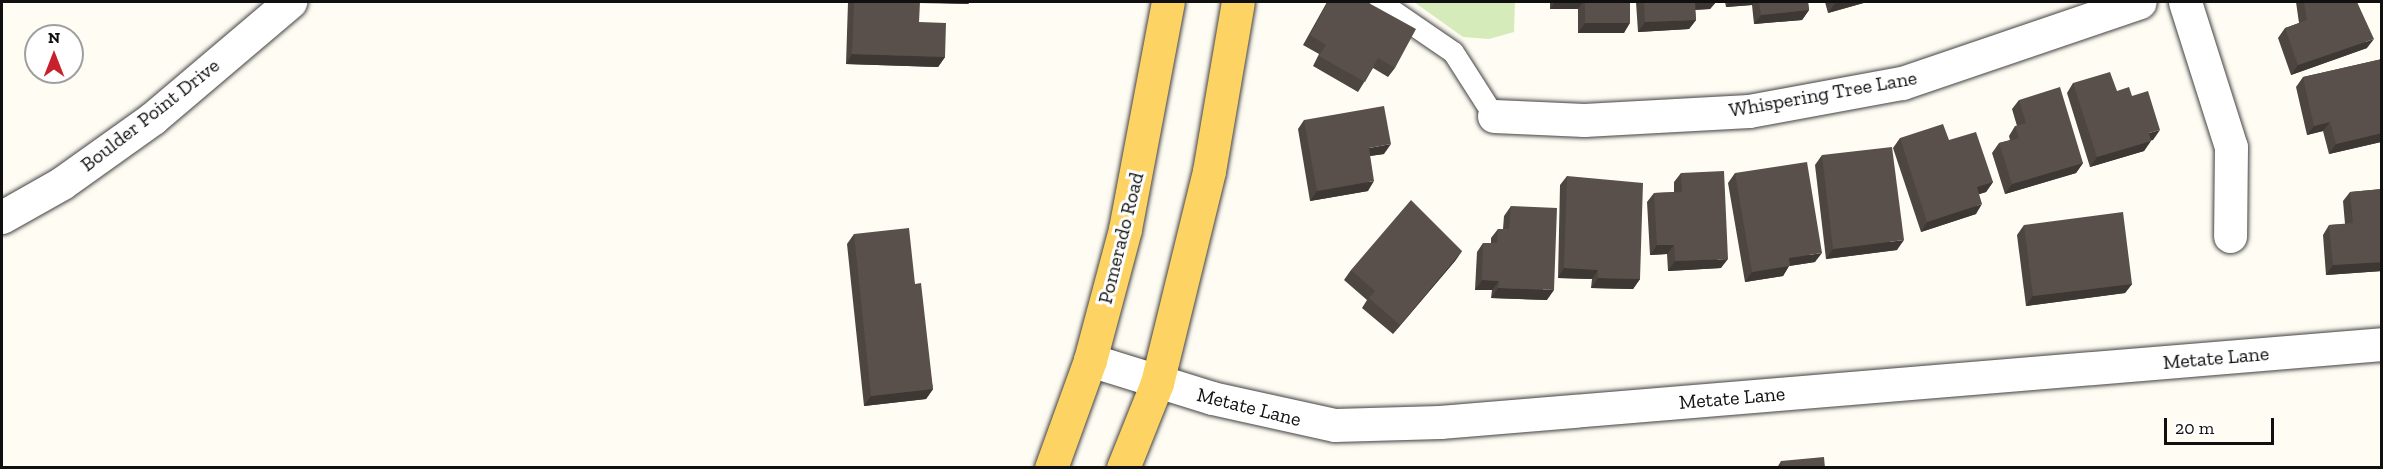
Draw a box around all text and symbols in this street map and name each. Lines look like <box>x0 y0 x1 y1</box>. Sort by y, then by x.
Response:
north arrow <box>24 24 84 84</box>
text: N <box>48 28 60 47</box>
street label: Boulder Point Drive <box>76 53 224 177</box>
street label: Whispering Tree Lane <box>1727 66 1919 122</box>
street label: Pomerado Road <box>1093 170 1149 306</box>
street label: Metate Lane <box>2162 341 2270 375</box>
street label: Metate Lane <box>1678 381 1786 415</box>
street label: Metate Lane <box>1194 382 1304 432</box>
scale bar <box>2167 406 2276 444</box>
text: 20 m <box>2175 417 2214 439</box>

